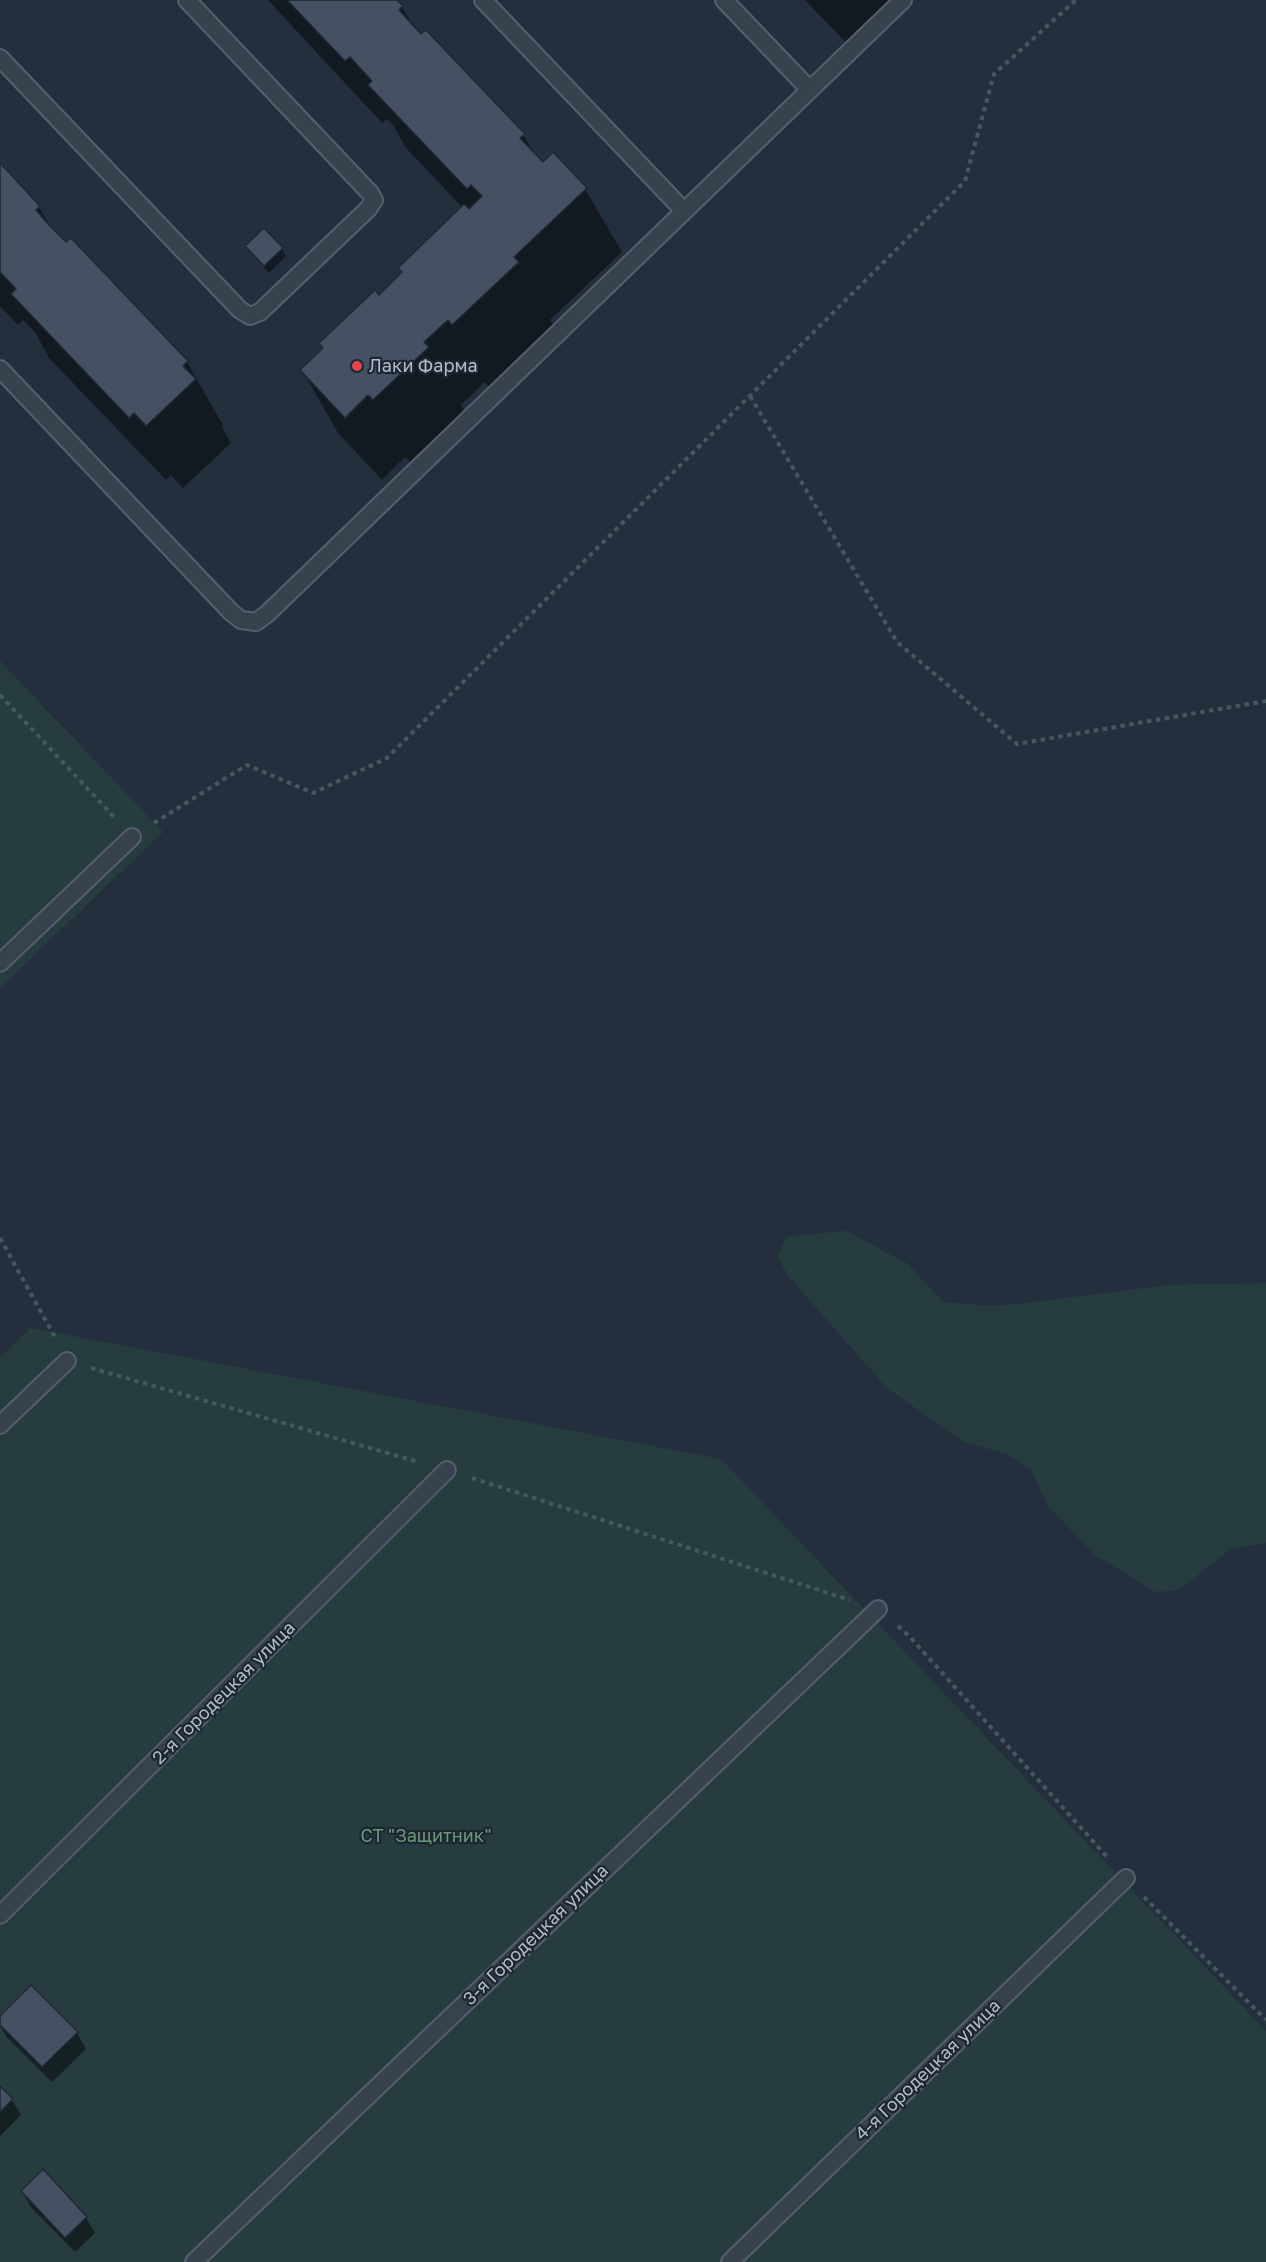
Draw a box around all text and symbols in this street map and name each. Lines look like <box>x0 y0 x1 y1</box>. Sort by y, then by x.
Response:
place label: Лаки Фарма <box>369 355 478 377</box>
marker: Лаки Фарма <box>350 359 364 373</box>
street label: 2-я Городецкая улица <box>148 1617 300 1769</box>
park label: СТ "Защитник" <box>361 1825 491 1847</box>
street label: 3-я Городецкая улица <box>459 1860 613 2010</box>
street label: 4-я Городецкая улица <box>851 1995 1005 2145</box>

